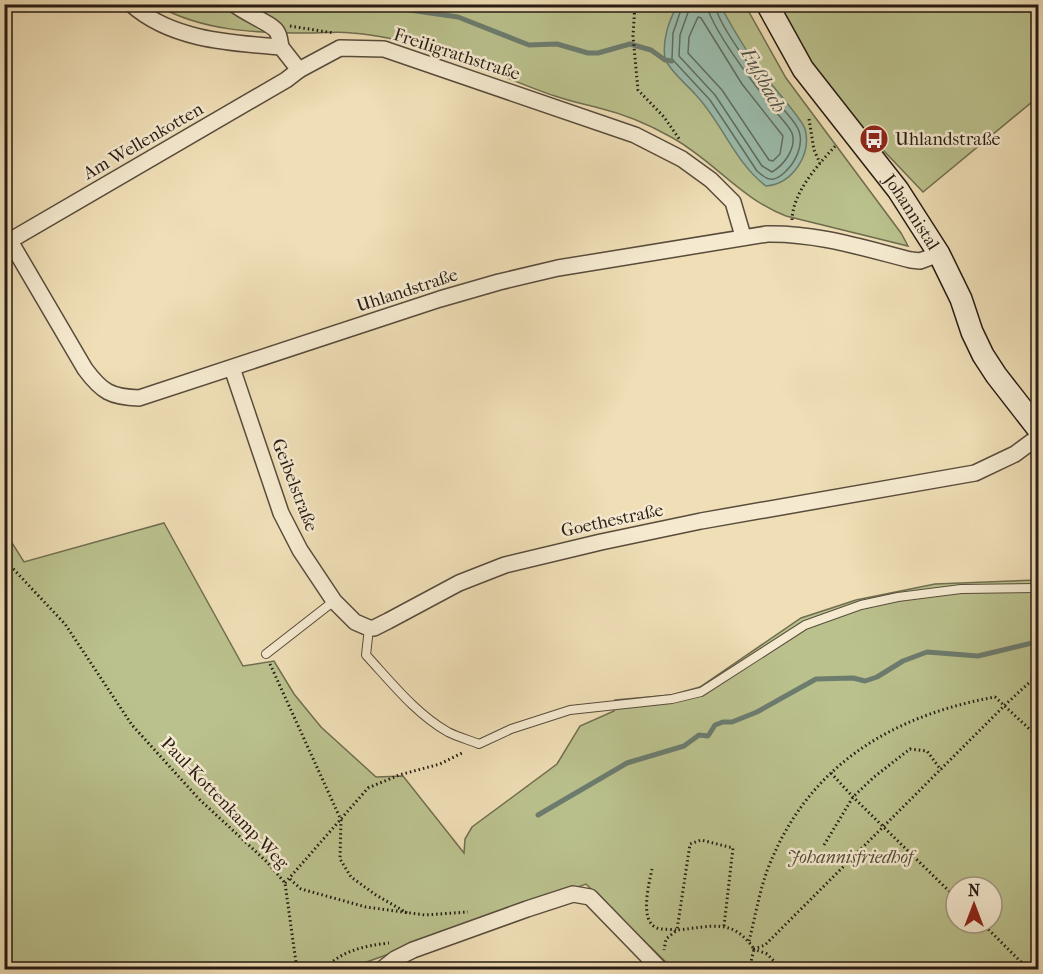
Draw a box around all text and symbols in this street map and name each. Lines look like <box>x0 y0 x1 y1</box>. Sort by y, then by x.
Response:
street label: Freiligrathstraße <box>391 24 523 85</box>
water label: Fußbach <box>736 43 791 117</box>
street label: Am Wellenkotten <box>79 98 208 185</box>
bus stop icon: Uhlandstraße <box>858 123 890 155</box>
place label: Uhlandstraße <box>895 129 1000 150</box>
street label: Johannistal <box>877 169 944 254</box>
street label: Uhlandstraße <box>354 264 461 317</box>
street label: Geibelstraße <box>267 436 322 535</box>
street label: Goethestraße <box>559 499 665 542</box>
street label: Paul-Kottenkamp-Weg <box>156 733 293 874</box>
park label: Johannisfriedhof <box>787 847 917 868</box>
north arrow <box>944 875 1004 935</box>
text: N <box>968 881 981 900</box>

